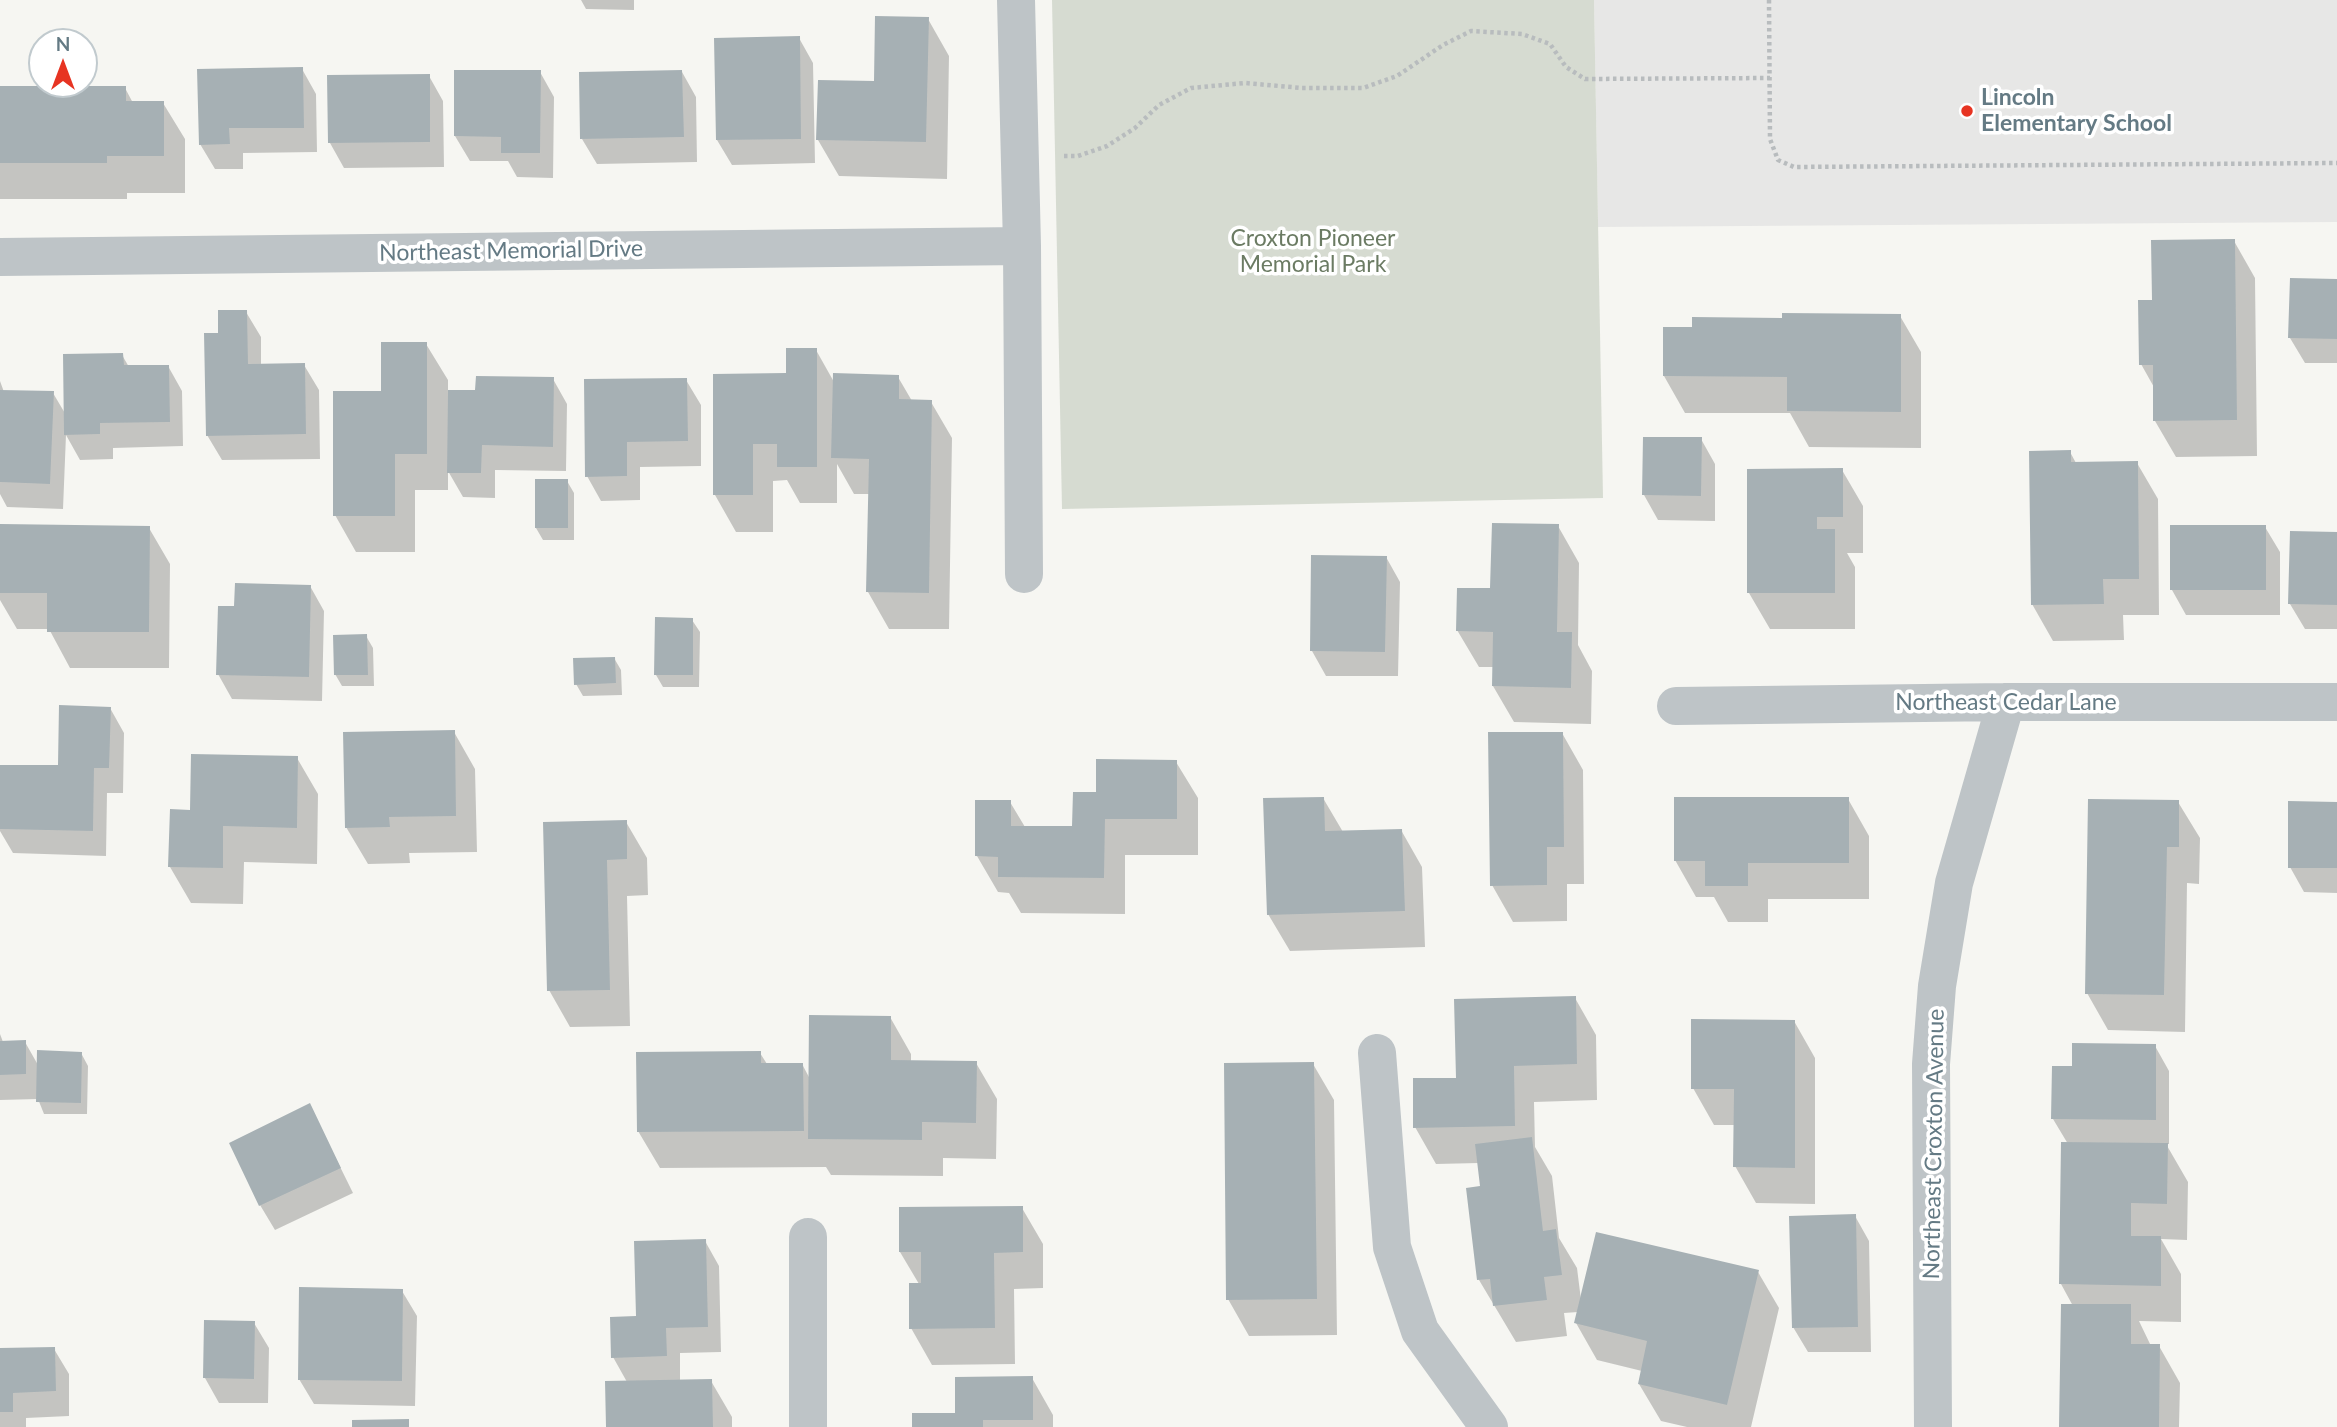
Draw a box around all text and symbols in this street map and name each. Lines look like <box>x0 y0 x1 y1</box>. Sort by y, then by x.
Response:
north arrow <box>28 28 98 98</box>
text: N <box>56 32 70 55</box>
place label: Lincoln Elementary School <box>1981 84 2172 138</box>
marker: Lincoln Elementary School <box>1959 103 1975 119</box>
park label: Croxton Pioneer Memorial Park <box>1231 225 1395 279</box>
street label: Northeast Memorial Drive <box>379 235 643 267</box>
street label: Northeast Cedar Lane <box>1895 689 2117 717</box>
street label: Northeast Croxton Avenue <box>1918 1008 1950 1280</box>

